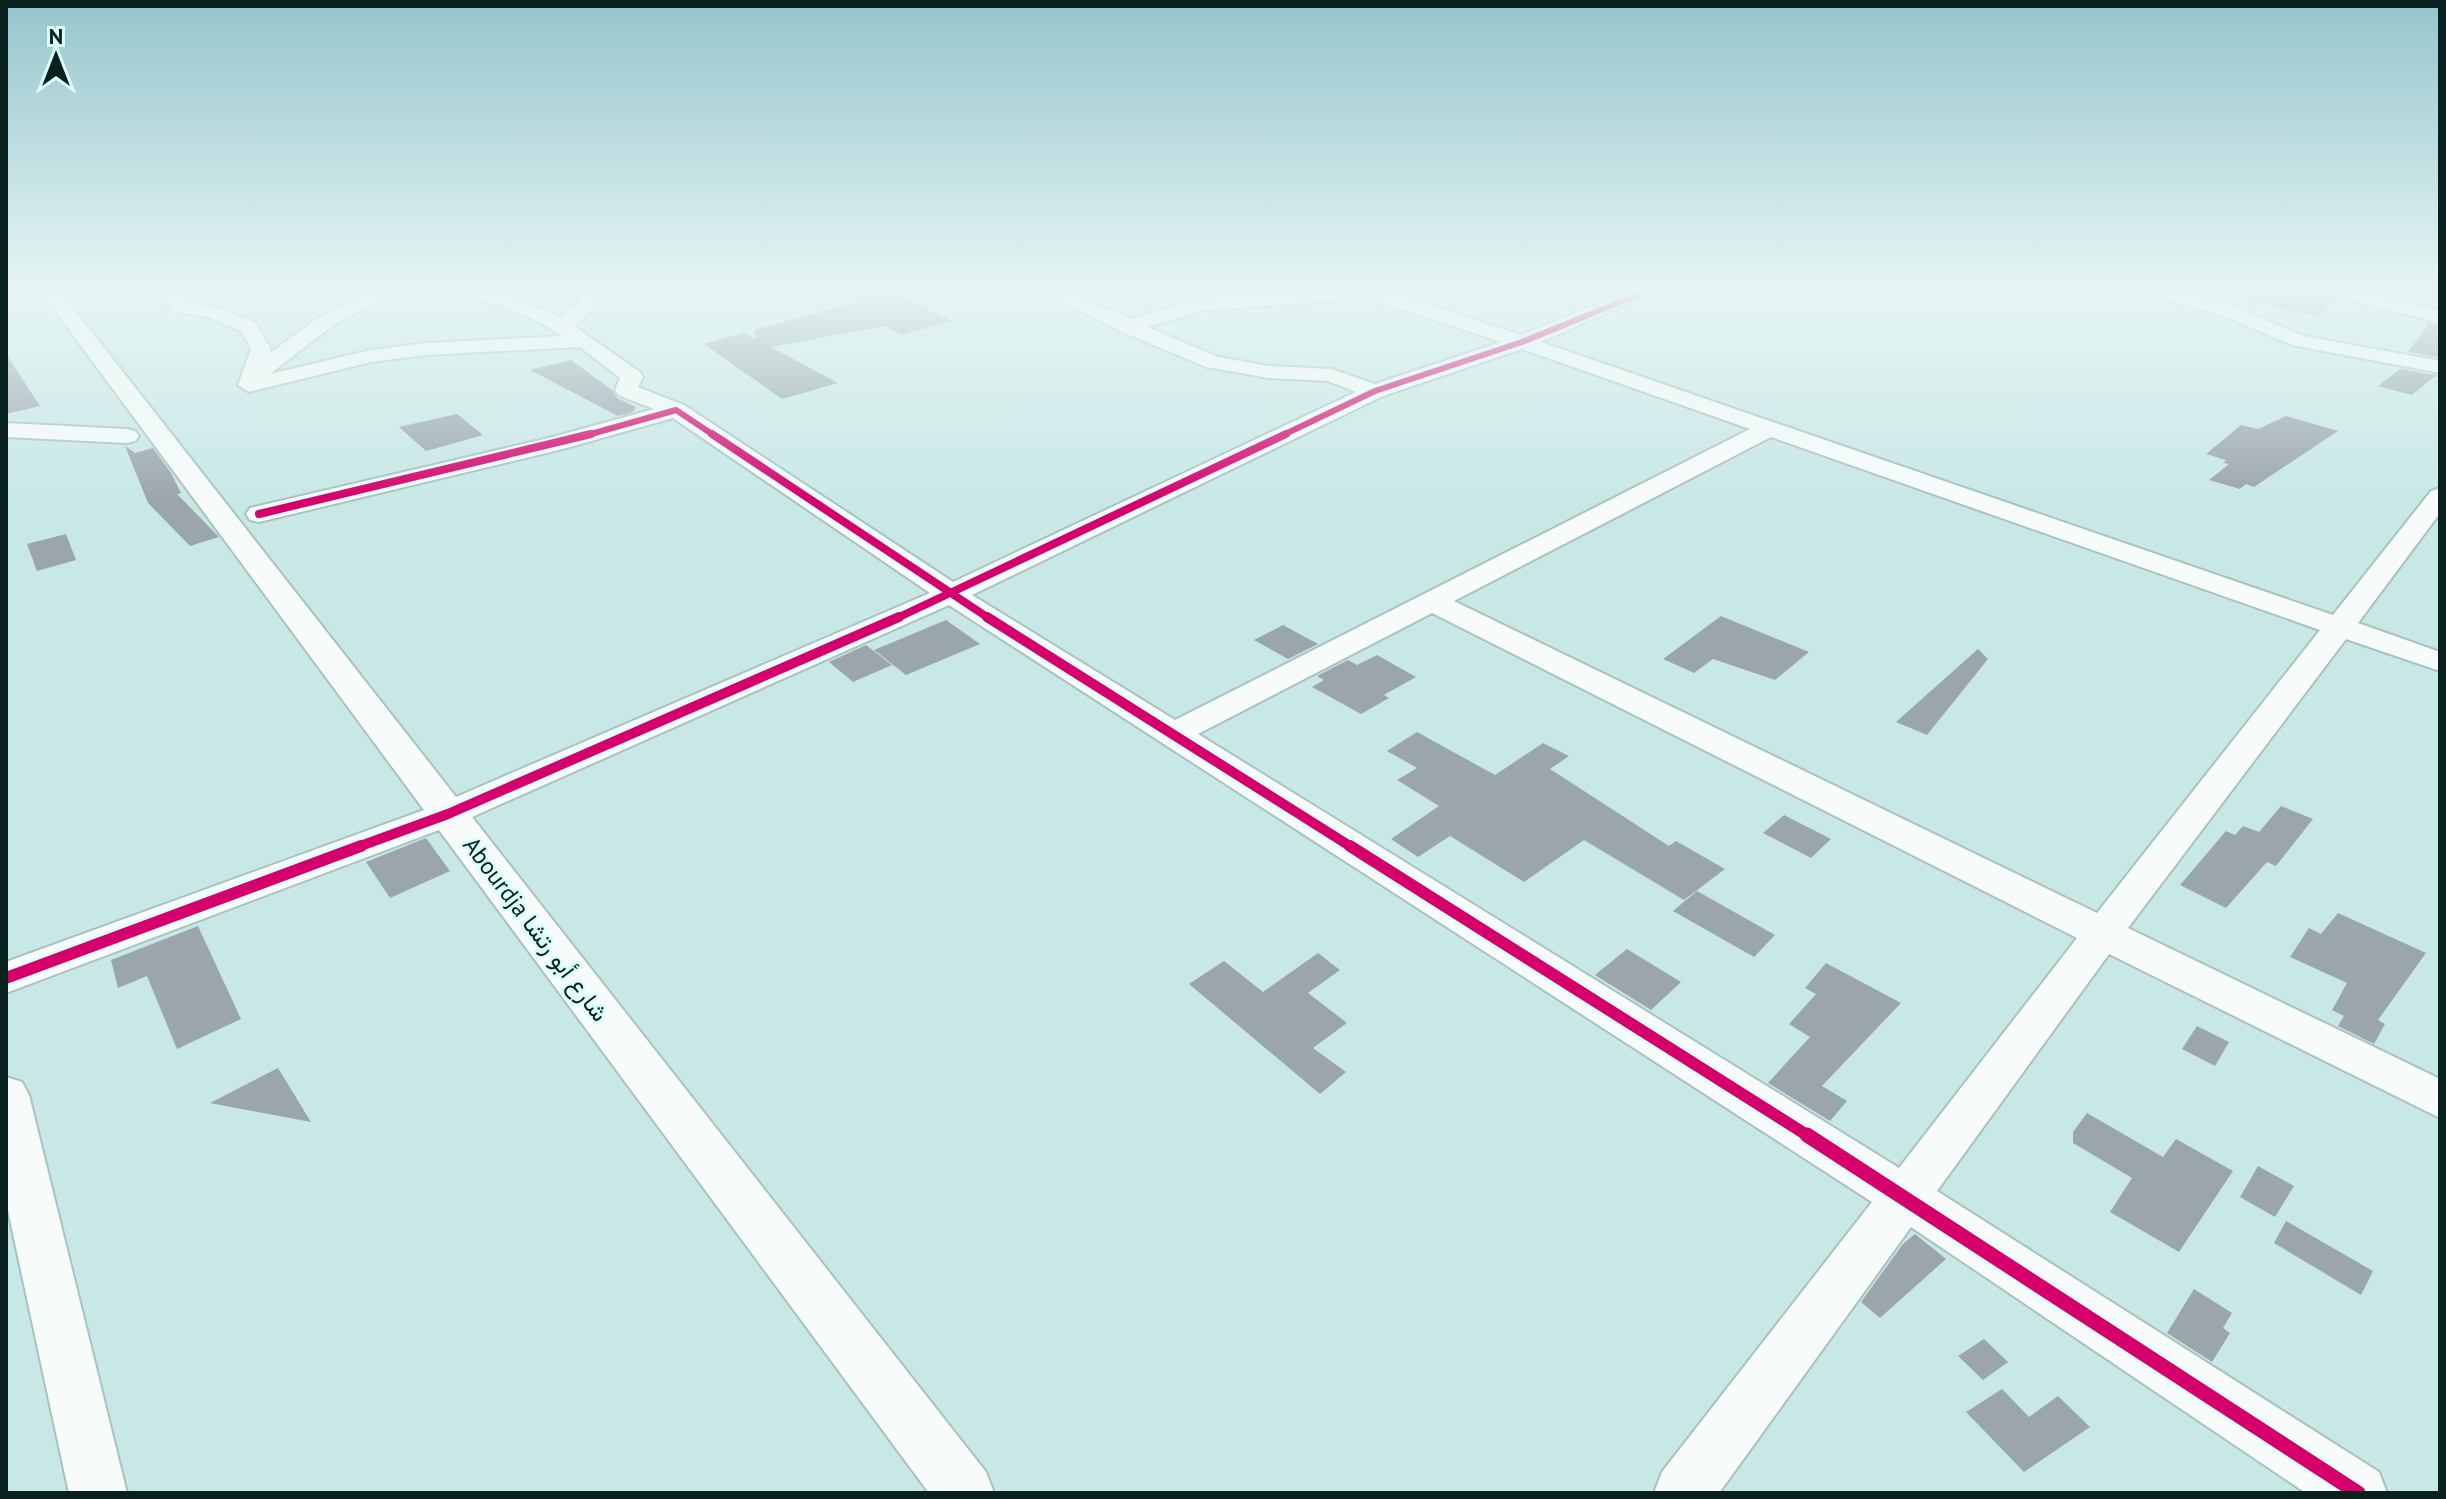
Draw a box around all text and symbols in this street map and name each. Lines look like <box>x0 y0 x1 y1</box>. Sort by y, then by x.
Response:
north arrow <box>16 16 96 96</box>
text: N <box>49 22 63 50</box>
street label: Abourdja شارع أبو رتشا <box>456 830 616 1028</box>

